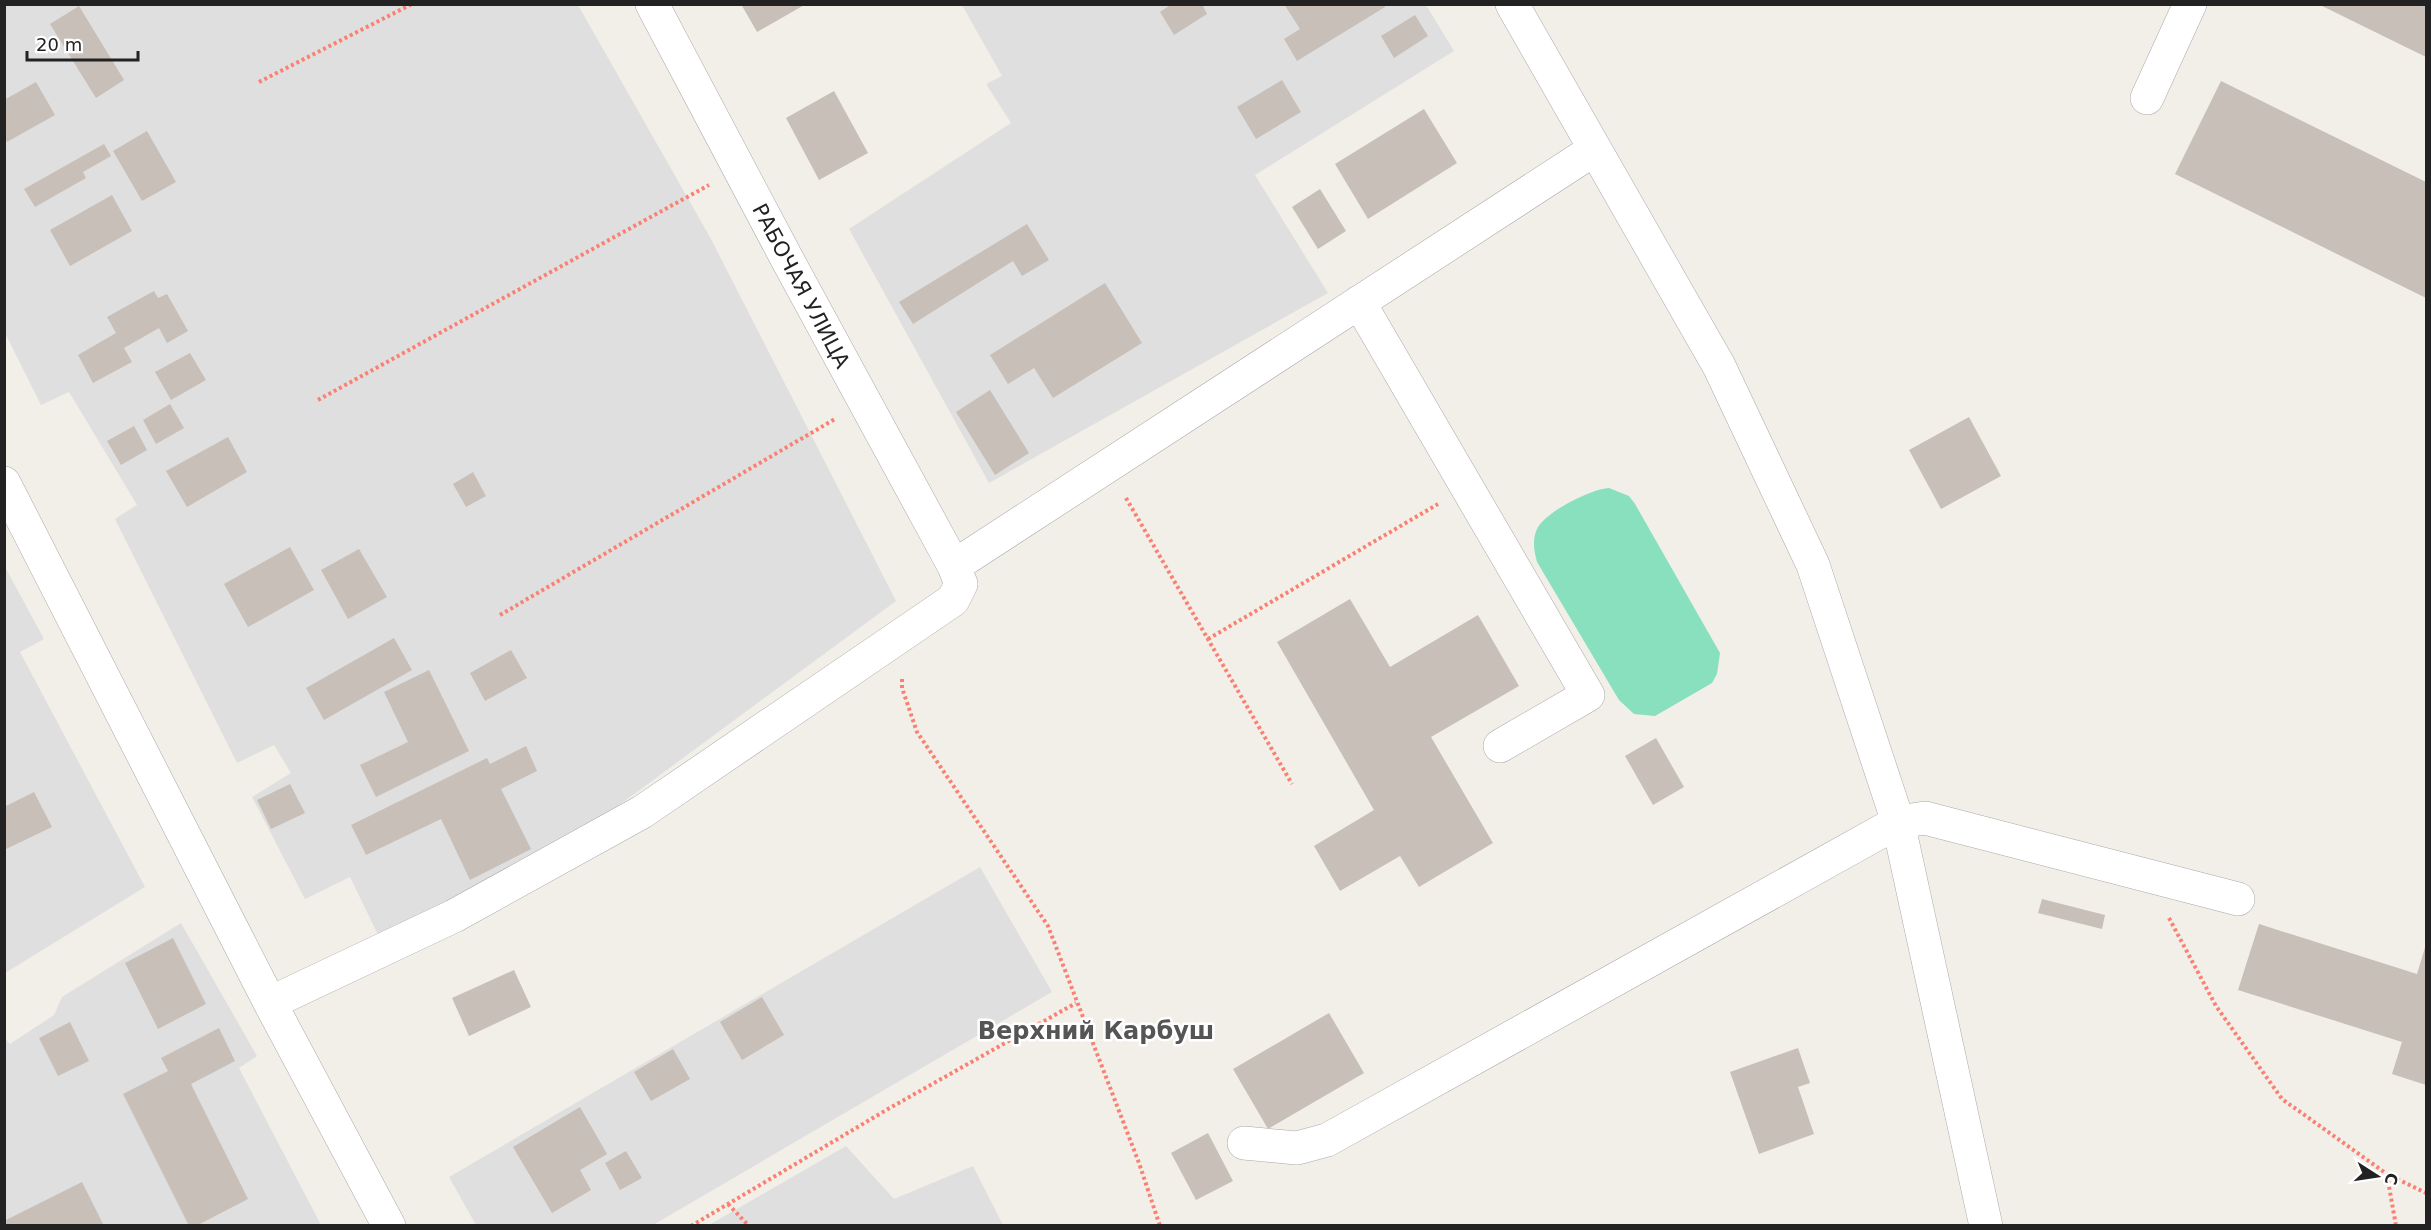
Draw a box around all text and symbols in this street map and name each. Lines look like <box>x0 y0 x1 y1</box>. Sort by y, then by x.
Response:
scale bar <box>27 24 138 62</box>
text: 20 m <box>36 34 82 55</box>
street label: РАБОЧАЯ УЛИЦА <box>747 200 855 373</box>
district label: Верхний Карбуш <box>978 1017 1214 1045</box>
north arrow <box>2347 1146 2407 1206</box>
text: С <box>2381 1171 2402 1187</box>

